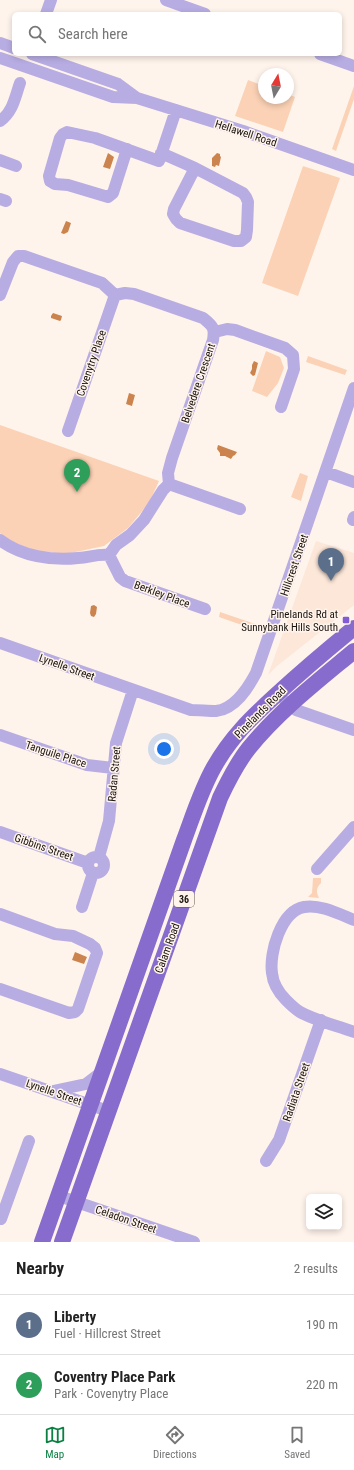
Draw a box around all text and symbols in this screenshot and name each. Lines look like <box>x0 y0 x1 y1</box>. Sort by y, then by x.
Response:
search box <box>12 12 342 56</box>
icon: search <box>26 23 48 45</box>
text: Search here <box>58 25 128 43</box>
north arrow <box>258 68 294 104</box>
street label: Hellawell Road <box>213 117 278 150</box>
street label: Covenytry Place <box>74 328 109 398</box>
street label: Belvedere Crescent <box>179 342 218 425</box>
pin: 2 <box>64 459 90 492</box>
street label: Hillcrest Street <box>278 533 311 598</box>
pin: 1 <box>318 548 344 581</box>
street label: Berkley Place <box>132 578 191 611</box>
place label: Pinelands Rd at Sunnybank Hills South <box>241 608 338 634</box>
marker: Pinelands Rd at Sunnybank Hills South <box>341 615 351 625</box>
street label: Lynelle Street <box>37 651 96 684</box>
street label: Pinelands Road <box>232 684 289 741</box>
street label: Tanguile Place <box>24 739 88 770</box>
your location <box>154 739 174 759</box>
street label: Radan Street <box>106 746 123 802</box>
street label: Gibbins Street <box>13 831 75 864</box>
road number: 36 <box>174 891 194 907</box>
street label: Calam Road <box>152 921 183 975</box>
street label: Radiata Street <box>280 1061 313 1123</box>
street label: Lynelle Street <box>24 1077 83 1108</box>
map controls <box>306 1194 342 1230</box>
button: layers <box>306 1194 342 1230</box>
street label: Celadon Street <box>94 1203 158 1236</box>
text: Nearby <box>16 1258 64 1278</box>
text: 2 results <box>294 1261 338 1276</box>
text: Liberty <box>54 1308 96 1326</box>
text: 1 <box>26 1317 32 1332</box>
text: 190 m <box>306 1317 338 1332</box>
text: Fuel · Hillcrest Street <box>54 1326 161 1341</box>
text: Coventry Place Park <box>54 1368 176 1386</box>
text: 2 <box>26 1377 32 1392</box>
text: 220 m <box>306 1377 338 1392</box>
text: Park · Covenytry Place <box>54 1386 168 1401</box>
tab: Map <box>44 1424 66 1461</box>
tab: Directions <box>153 1424 197 1461</box>
tab: Saved <box>284 1424 310 1461</box>

